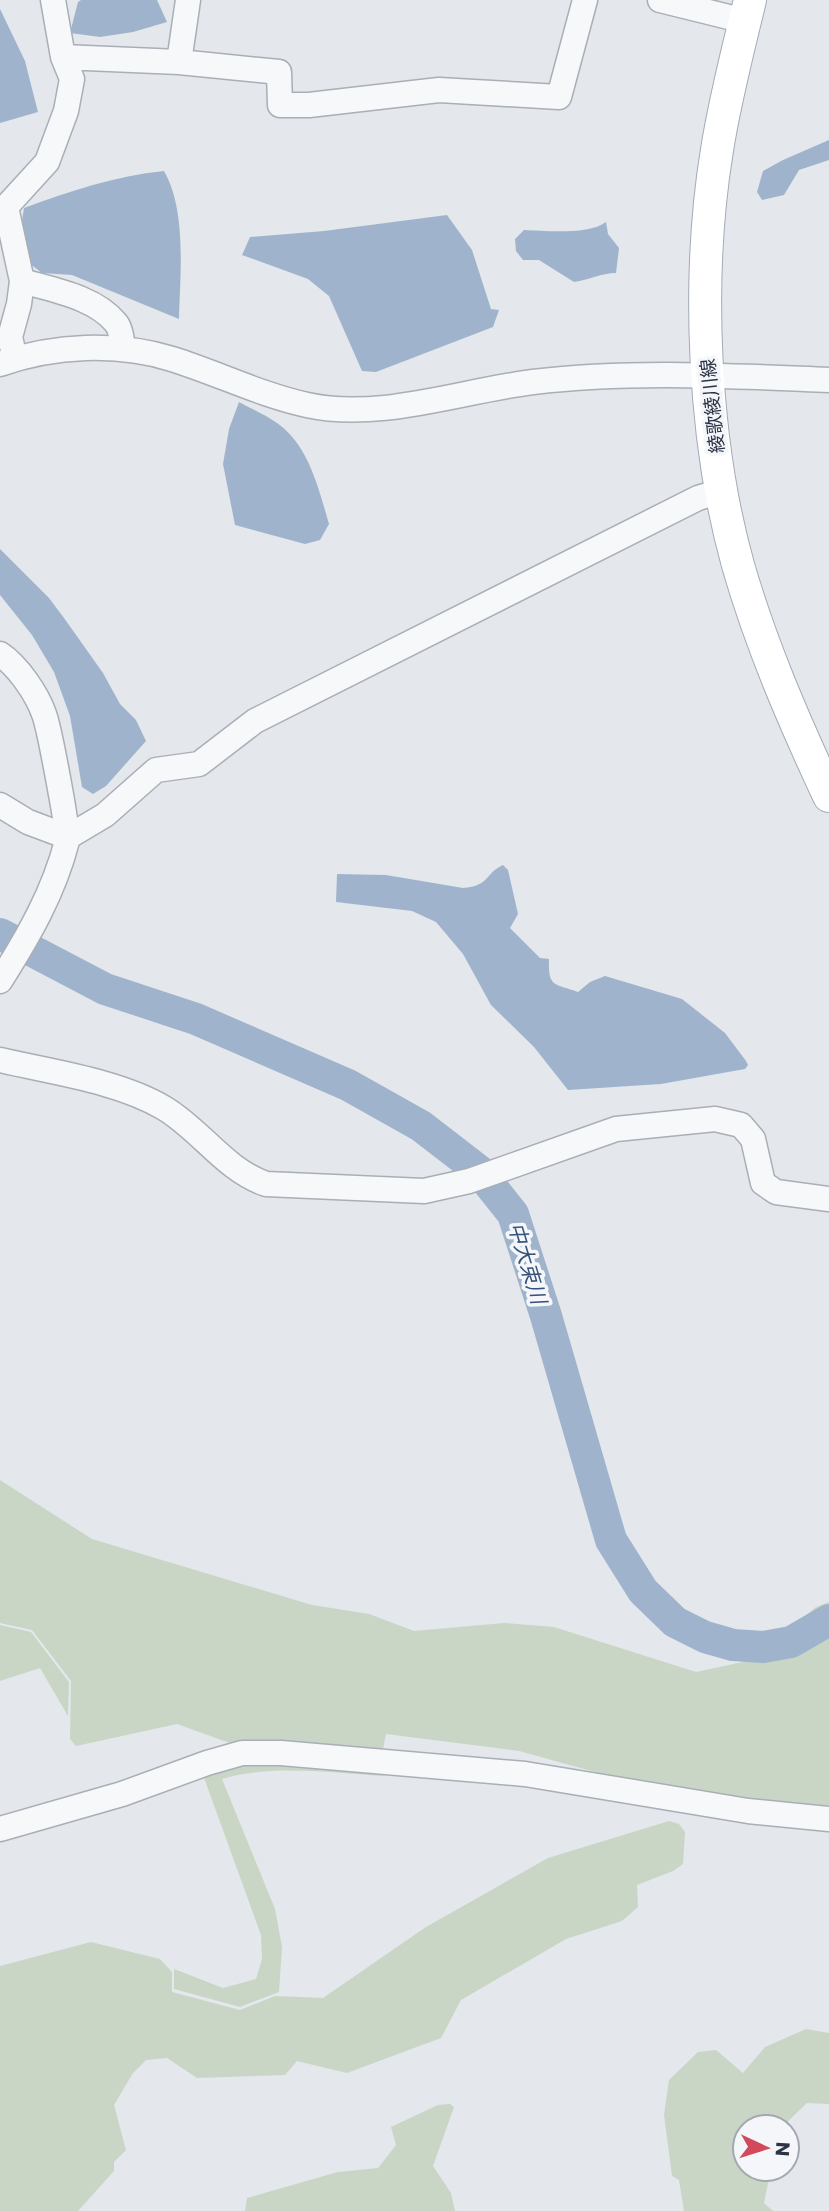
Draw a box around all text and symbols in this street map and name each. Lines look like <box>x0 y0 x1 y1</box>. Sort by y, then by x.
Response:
street label: 綾歌綾川線 <box>694 357 731 455</box>
water label: 中大束川 <box>501 1218 554 1309</box>
north arrow <box>731 2113 801 2183</box>
text: N <box>768 2141 796 2157</box>

